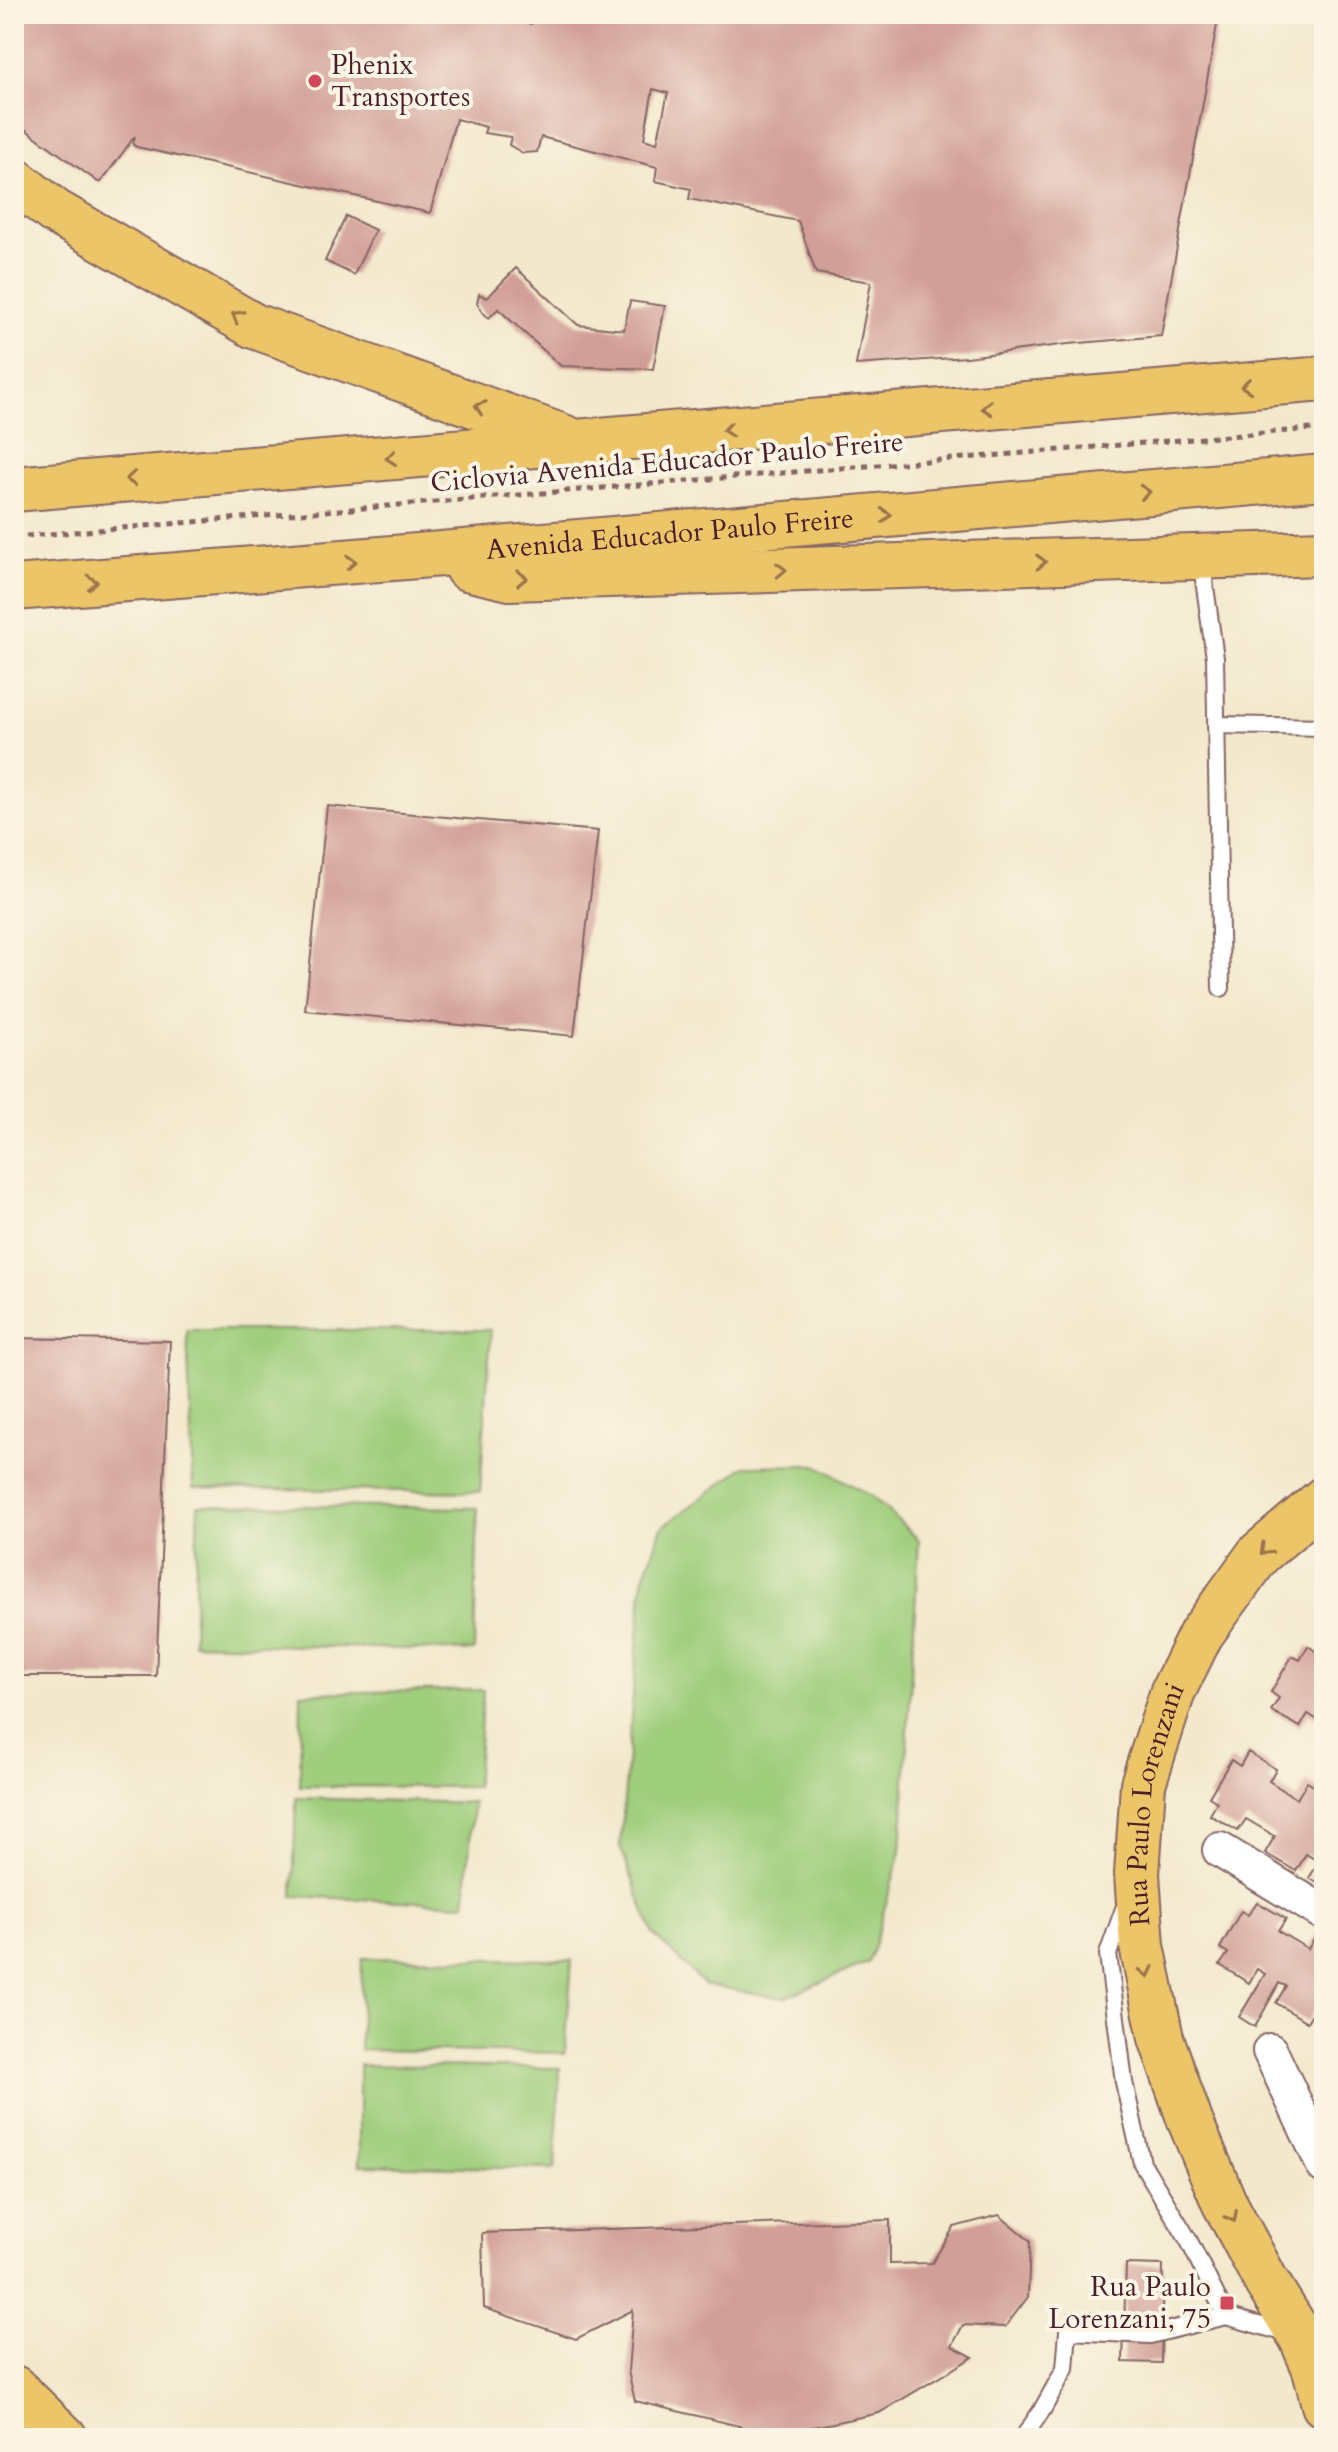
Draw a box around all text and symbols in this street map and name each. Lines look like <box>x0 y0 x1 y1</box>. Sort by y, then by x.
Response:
place label: Phenix Transportes <box>331 46 470 116</box>
marker: Phenix Transportes <box>306 72 324 90</box>
one-way arrow <box>231 310 246 326</box>
one-way arrow <box>1239 377 1252 394</box>
one-way arrow <box>980 399 993 416</box>
one-way arrow <box>474 400 488 417</box>
one-way arrow <box>721 421 734 438</box>
street label: Ciclovia Avenida Educador Paulo Freire <box>429 422 905 502</box>
one-way arrow <box>384 449 397 466</box>
one-way arrow <box>124 471 137 488</box>
one-way arrow <box>1139 484 1152 501</box>
street label: Avenida Educador Paulo Freire <box>484 499 855 569</box>
one-way arrow <box>880 507 893 524</box>
one-way arrow <box>1035 553 1048 570</box>
one-way arrow <box>345 554 358 571</box>
one-way arrow <box>775 561 788 578</box>
one-way arrow <box>516 569 528 587</box>
one-way arrow <box>86 574 99 591</box>
one-way arrow <box>1260 1540 1274 1555</box>
street label: Rua Paulo Lorenzani <box>1118 1676 1193 1927</box>
one-way arrow <box>1138 1964 1155 1978</box>
one-way arrow <box>1222 2208 1237 2223</box>
place label: Rua Paulo Lorenzani, 75 <box>1048 2268 1211 2338</box>
marker: Rua Paulo Lorenzani, 75 <box>1218 2294 1236 2312</box>

